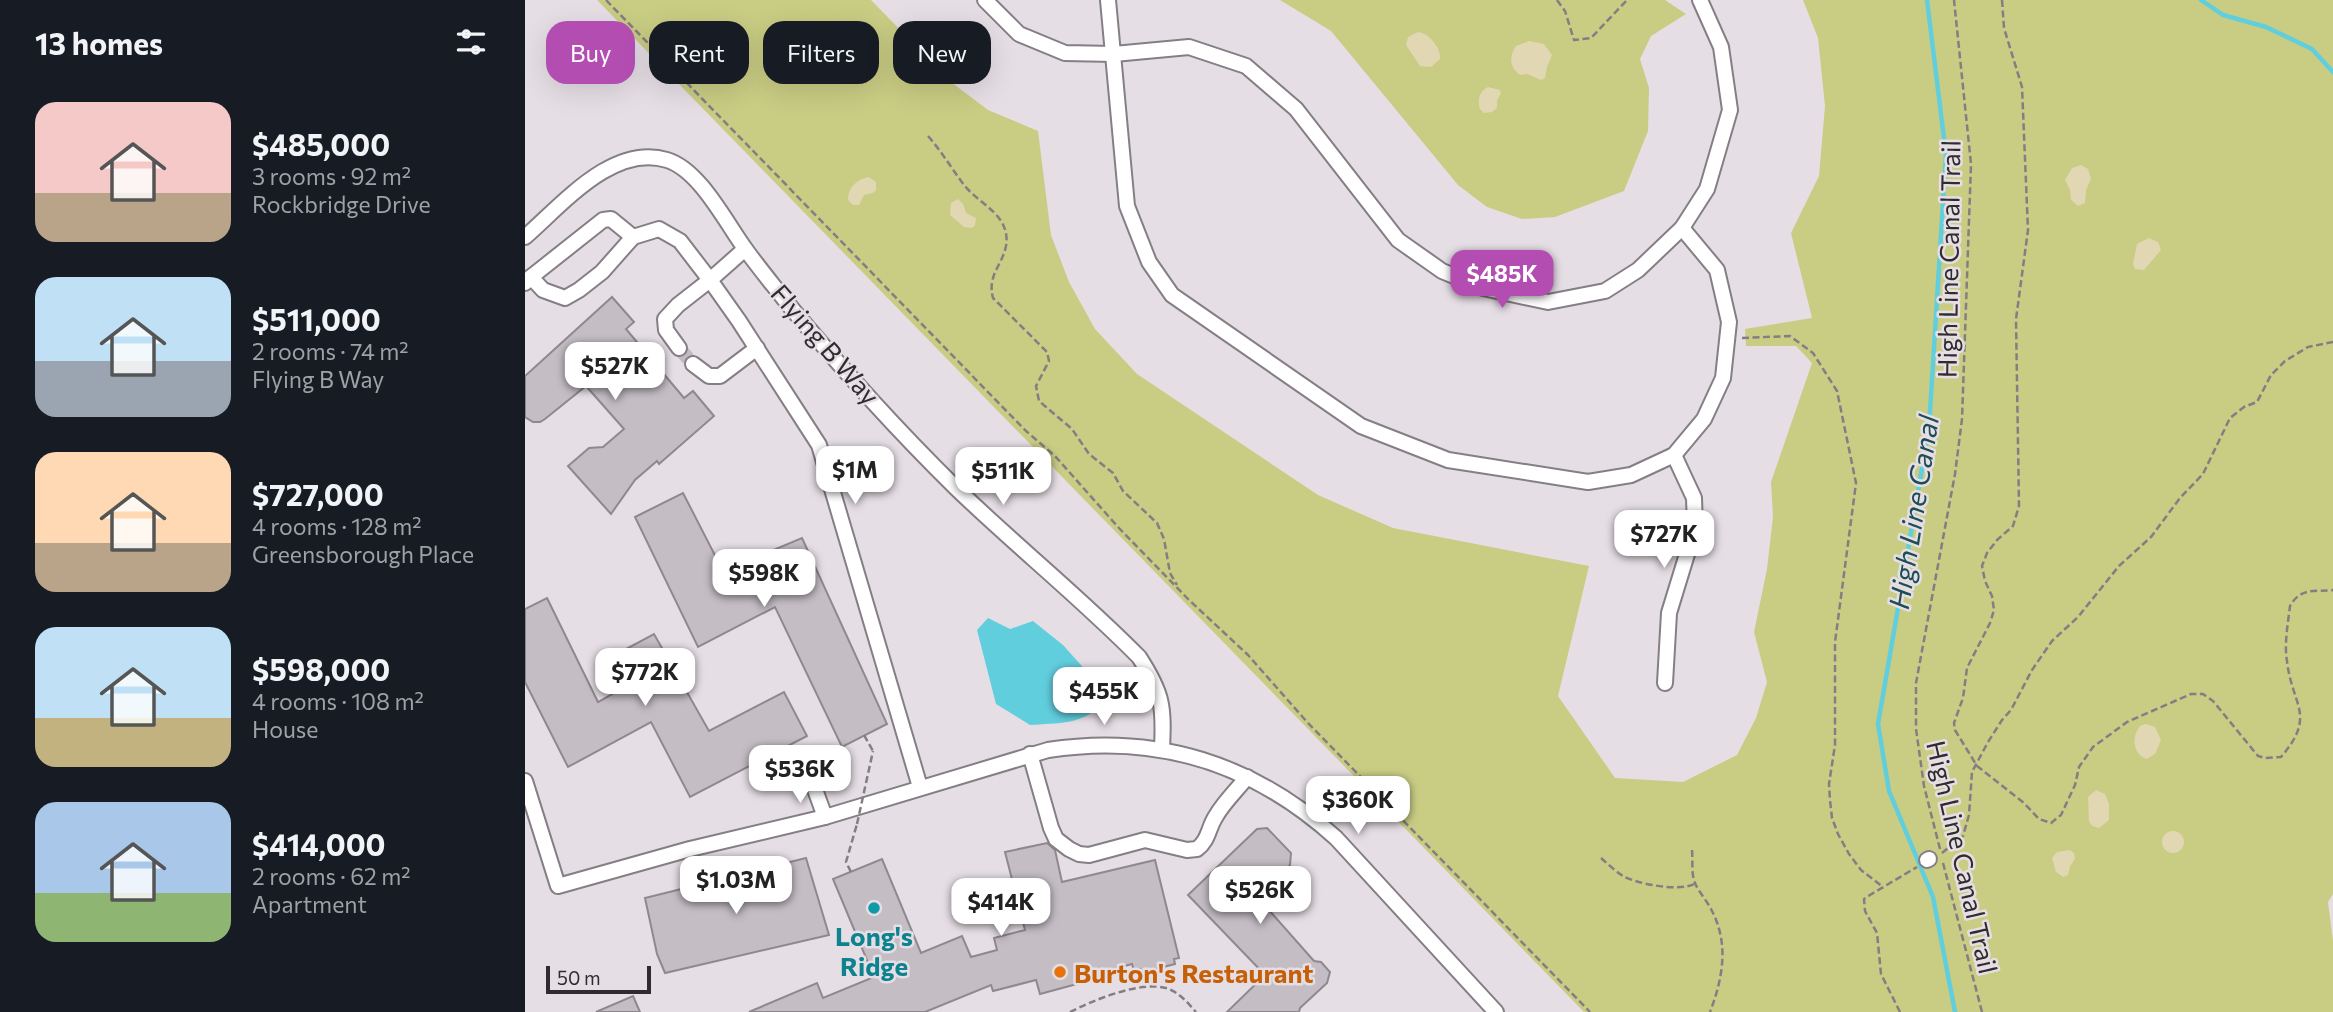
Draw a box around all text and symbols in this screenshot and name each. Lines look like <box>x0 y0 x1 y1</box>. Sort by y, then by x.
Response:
chip: Buy <box>546 21 635 84</box>
chip: Rent <box>649 21 749 84</box>
chip: Filters <box>763 21 879 84</box>
chip: New <box>893 21 991 84</box>
icon: filters <box>452 23 490 61</box>
text: 13 homes <box>35 24 163 61</box>
text: $485,000 <box>252 125 390 162</box>
icon: home <box>91 130 175 214</box>
street label: High Line Canal Trail <box>1930 140 1966 378</box>
text: 3 rooms · 92 m² <box>252 162 411 190</box>
text: Rockbridge Drive <box>252 190 431 218</box>
pin: $485K <box>1453 250 1551 310</box>
text: $485K <box>1466 259 1538 287</box>
street label: Flying B Way <box>765 277 887 411</box>
text: $511,000 <box>252 300 381 337</box>
icon: home <box>91 305 175 389</box>
text: 2 rooms · 74 m² <box>252 337 408 365</box>
pin: $527K <box>566 342 664 402</box>
text: $527K <box>581 351 649 379</box>
text: Flying B Way <box>252 365 384 393</box>
water label: High Line Canal <box>1881 412 1945 611</box>
pin: $1M <box>821 447 889 506</box>
pin: $511K <box>954 448 1052 507</box>
text: $1M <box>832 455 878 483</box>
text: $511K <box>971 456 1035 484</box>
text: $727,000 <box>252 475 384 512</box>
icon: home <box>91 480 175 564</box>
pin: $727K <box>1615 510 1713 570</box>
text: 4 rooms · 128 m² <box>252 512 421 540</box>
text: $727K <box>1630 519 1698 547</box>
text: Greensborough Place <box>252 540 474 568</box>
pin: $598K <box>715 550 813 609</box>
text: $598K <box>728 558 800 586</box>
pin: $772K <box>596 648 694 708</box>
text: $598,000 <box>252 650 390 687</box>
icon: home <box>91 655 175 739</box>
text: $772K <box>611 657 679 685</box>
pin: $455K <box>1055 668 1153 727</box>
text: $455K <box>1069 676 1139 704</box>
text: 4 rooms · 108 m² <box>252 687 424 715</box>
text: House <box>252 715 318 743</box>
street label: High Line Canal Trail <box>1921 737 2005 977</box>
pin: $536K <box>751 746 849 805</box>
text: $536K <box>765 754 835 782</box>
pin: $360K <box>1309 776 1407 836</box>
text: $360K <box>1322 785 1394 813</box>
text: $414,000 <box>252 825 386 862</box>
icon: home <box>91 830 175 914</box>
pin: $1.03M <box>679 856 793 916</box>
text: 2 rooms · 62 m² <box>252 862 411 890</box>
text: $1.03M <box>696 865 776 893</box>
pin: $526K <box>1211 866 1309 926</box>
text: $526K <box>1225 875 1295 903</box>
pin: $414K <box>952 878 1050 938</box>
text: $414K <box>967 887 1035 915</box>
text: Apartment <box>252 890 367 918</box>
marker: Long's Ridge <box>866 900 882 916</box>
place label: Long's Ridge <box>835 920 913 981</box>
place label: Burton's Restaurant <box>1074 957 1314 988</box>
scale bar <box>546 963 651 995</box>
marker: Burton's Restaurant <box>1052 964 1068 980</box>
text: 50 m <box>557 966 601 989</box>

